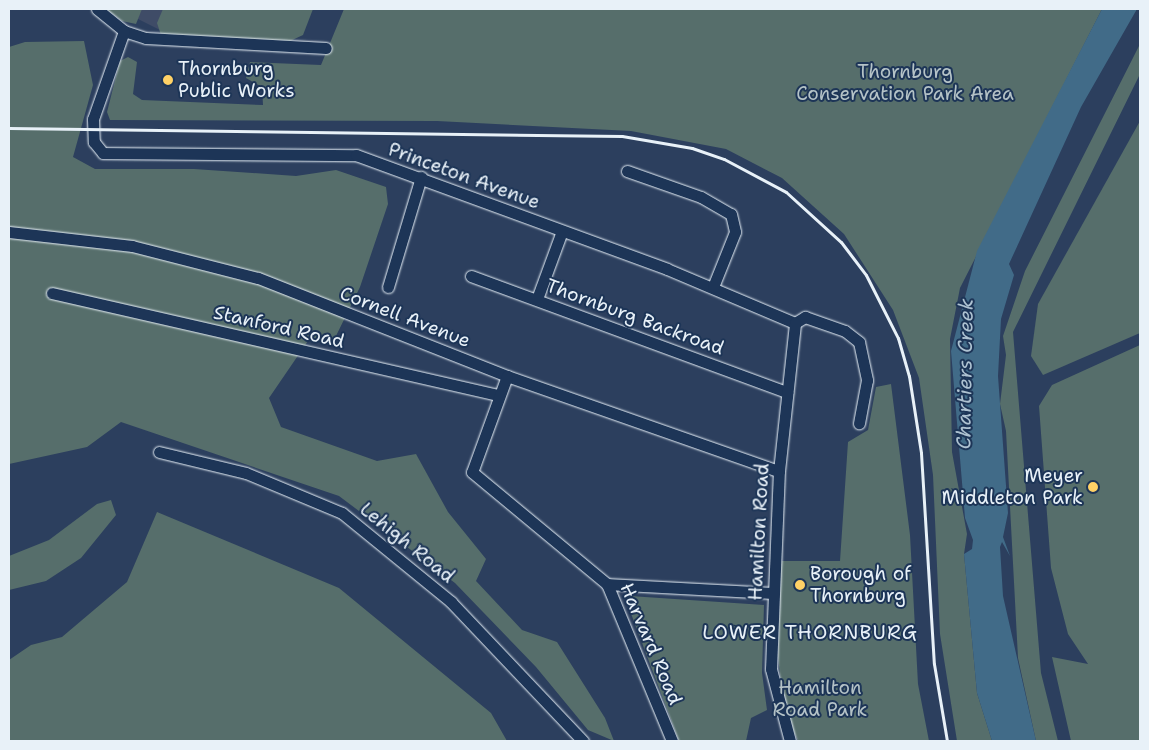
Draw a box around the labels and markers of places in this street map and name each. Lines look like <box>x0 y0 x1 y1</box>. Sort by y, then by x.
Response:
place label: Thornburg Public Works <box>178 58 295 102</box>
marker: Thornburg Public Works <box>162 74 174 86</box>
place label: Meyer Middleton Park <box>942 465 1083 509</box>
marker: Meyer Middleton Park <box>1087 481 1099 493</box>
place label: Borough of Thornburg <box>810 563 911 607</box>
marker: Borough of Thornburg <box>794 579 806 591</box>

